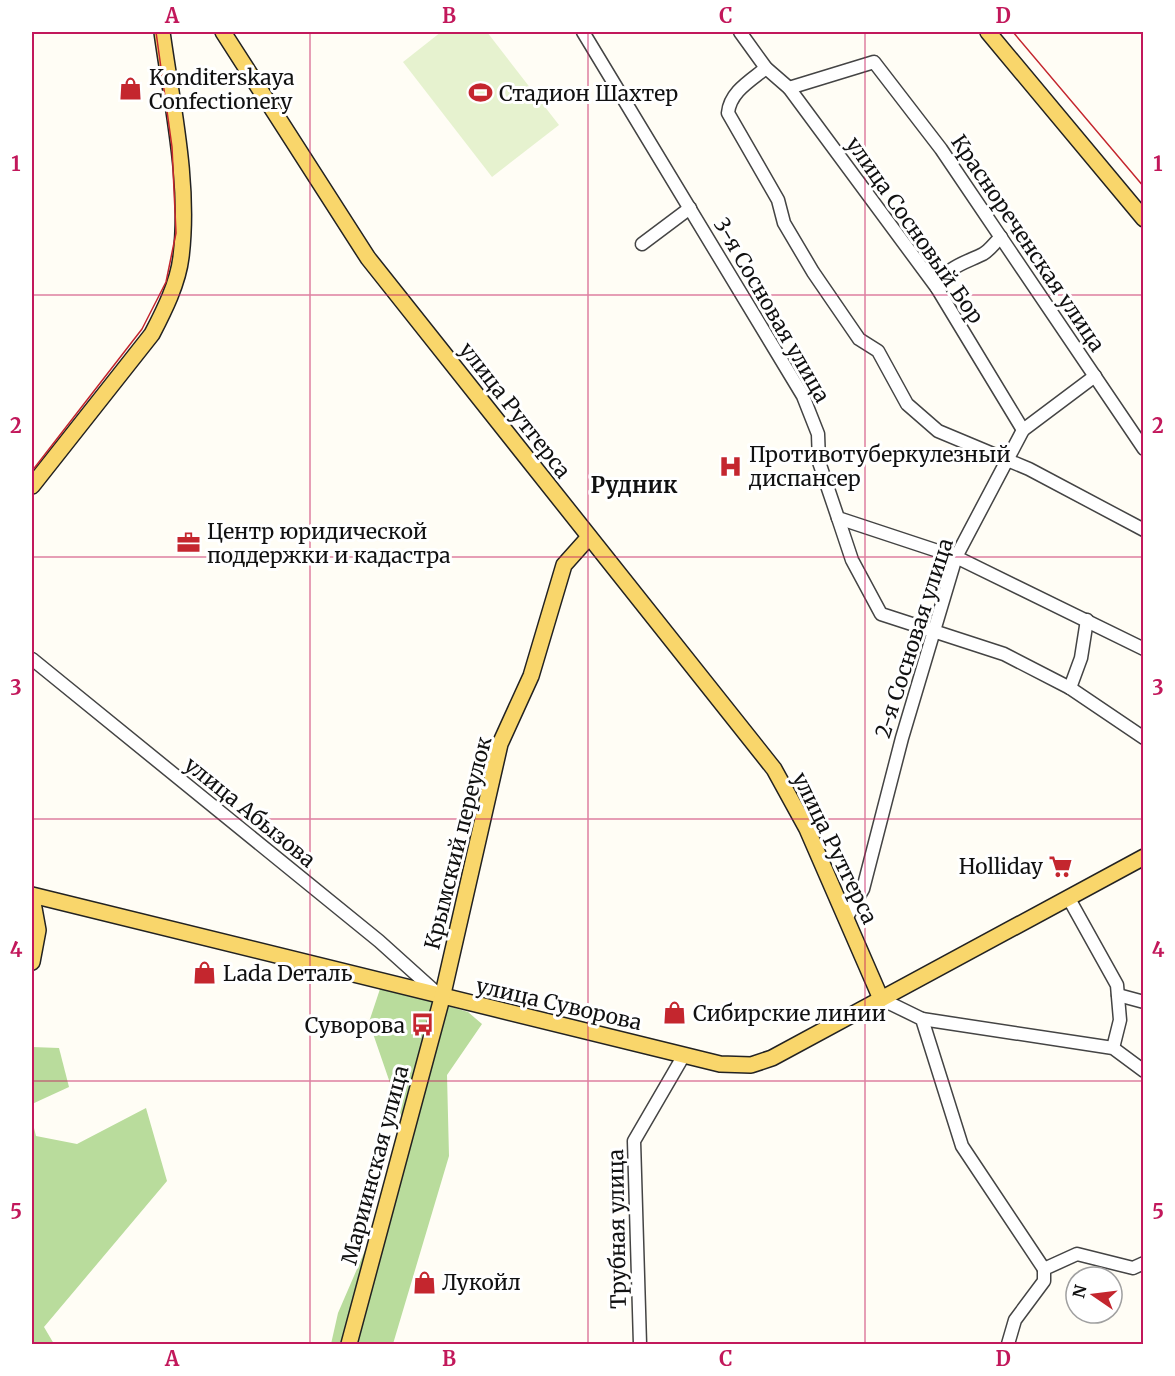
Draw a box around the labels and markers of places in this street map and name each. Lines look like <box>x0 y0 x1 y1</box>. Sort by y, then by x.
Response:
place label: Konditerskaya Confectionery <box>149 64 295 115</box>
shop icon: Konditerskaya Confectionery <box>118 76 144 102</box>
sports icon: Стадион Шахтер <box>468 80 494 106</box>
place label: Стадион Шахтер <box>499 80 678 107</box>
place label: Противотуберкулезный диспансер <box>748 441 1011 492</box>
hospital icon: Противотуберкулезный диспансер <box>718 453 744 479</box>
place label: Центр юридической поддержки и кадастра <box>207 518 451 569</box>
office icon: Центр юридической поддержки и кадастра <box>176 530 202 556</box>
place label: Holliday <box>959 853 1044 880</box>
supermarket icon: Holliday <box>1048 853 1074 879</box>
shop icon: Lada Dеталь <box>192 960 218 986</box>
place label: Lada Dеталь <box>223 960 353 987</box>
shop icon: Сибирские линии <box>662 1000 688 1026</box>
place label: Сибирские линии <box>693 1000 886 1027</box>
place label: Суворова <box>305 1012 405 1039</box>
bus stop icon: Суворова <box>410 1012 436 1038</box>
shop icon: Лукойл <box>411 1269 437 1295</box>
place label: Лукойл <box>442 1269 521 1296</box>

